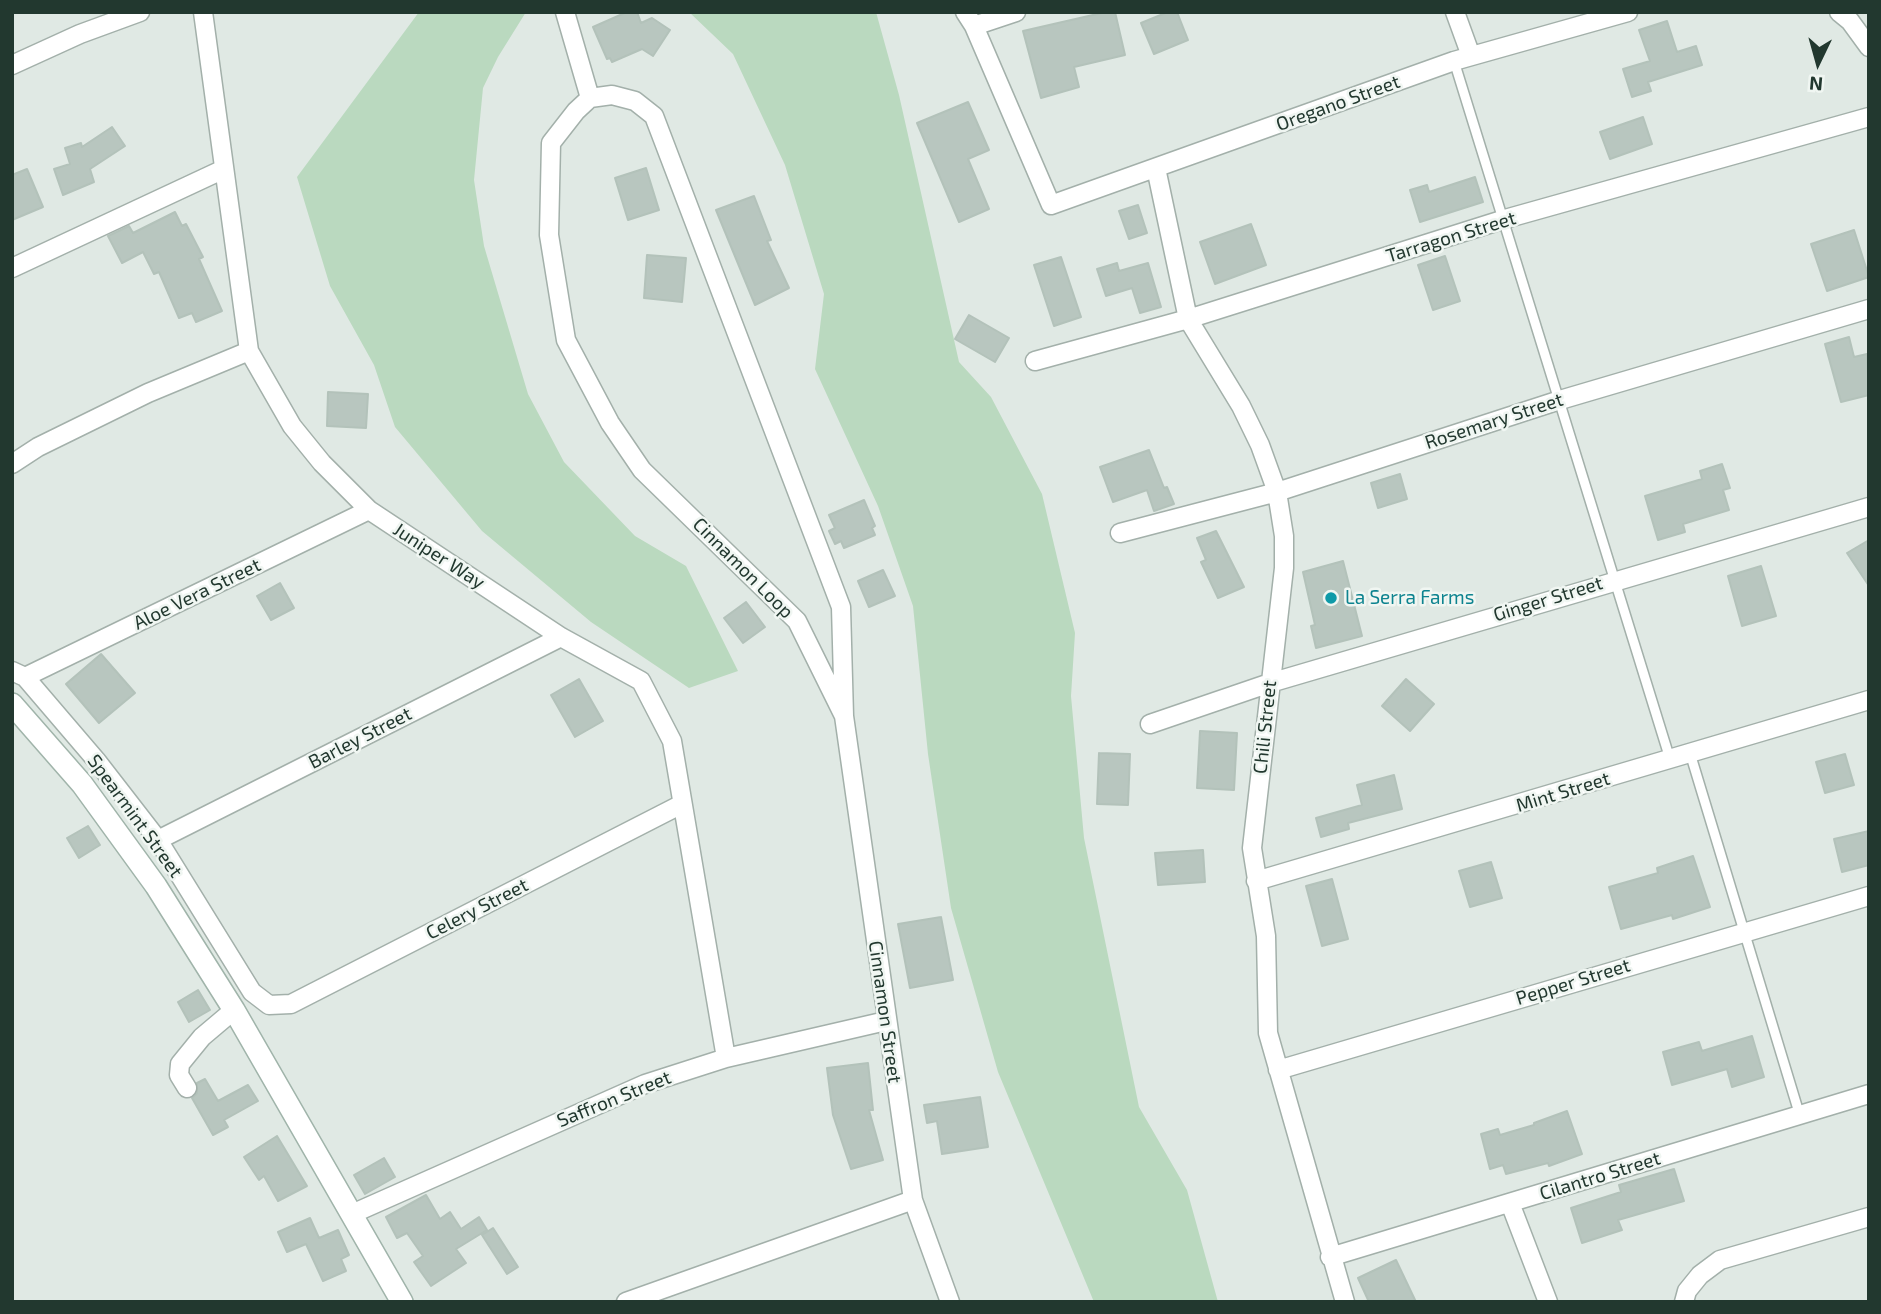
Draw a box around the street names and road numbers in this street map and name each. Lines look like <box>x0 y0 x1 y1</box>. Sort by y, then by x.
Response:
street label: Oregano Street <box>1273 70 1403 136</box>
street label: Tarragon Street <box>1383 206 1519 268</box>
street label: Rosemary Street <box>1422 388 1566 454</box>
street label: Cinnamon Loop <box>688 513 798 623</box>
street label: Juniper Way <box>389 518 489 594</box>
street label: Aloe Vera Street <box>130 553 264 635</box>
street label: Ginger Street <box>1491 572 1605 626</box>
street label: Chili Street <box>1249 679 1281 775</box>
street label: Barley Street <box>305 702 415 774</box>
street label: Spearmint Street <box>83 750 187 882</box>
street label: Mint Street <box>1513 767 1613 817</box>
street label: Celery Street <box>422 874 532 944</box>
street label: Cinnamon Street <box>864 939 906 1085</box>
street label: Pepper Street <box>1513 954 1633 1010</box>
street label: Saffron Street <box>554 1066 674 1132</box>
street label: Cilantro Street <box>1537 1147 1663 1205</box>

